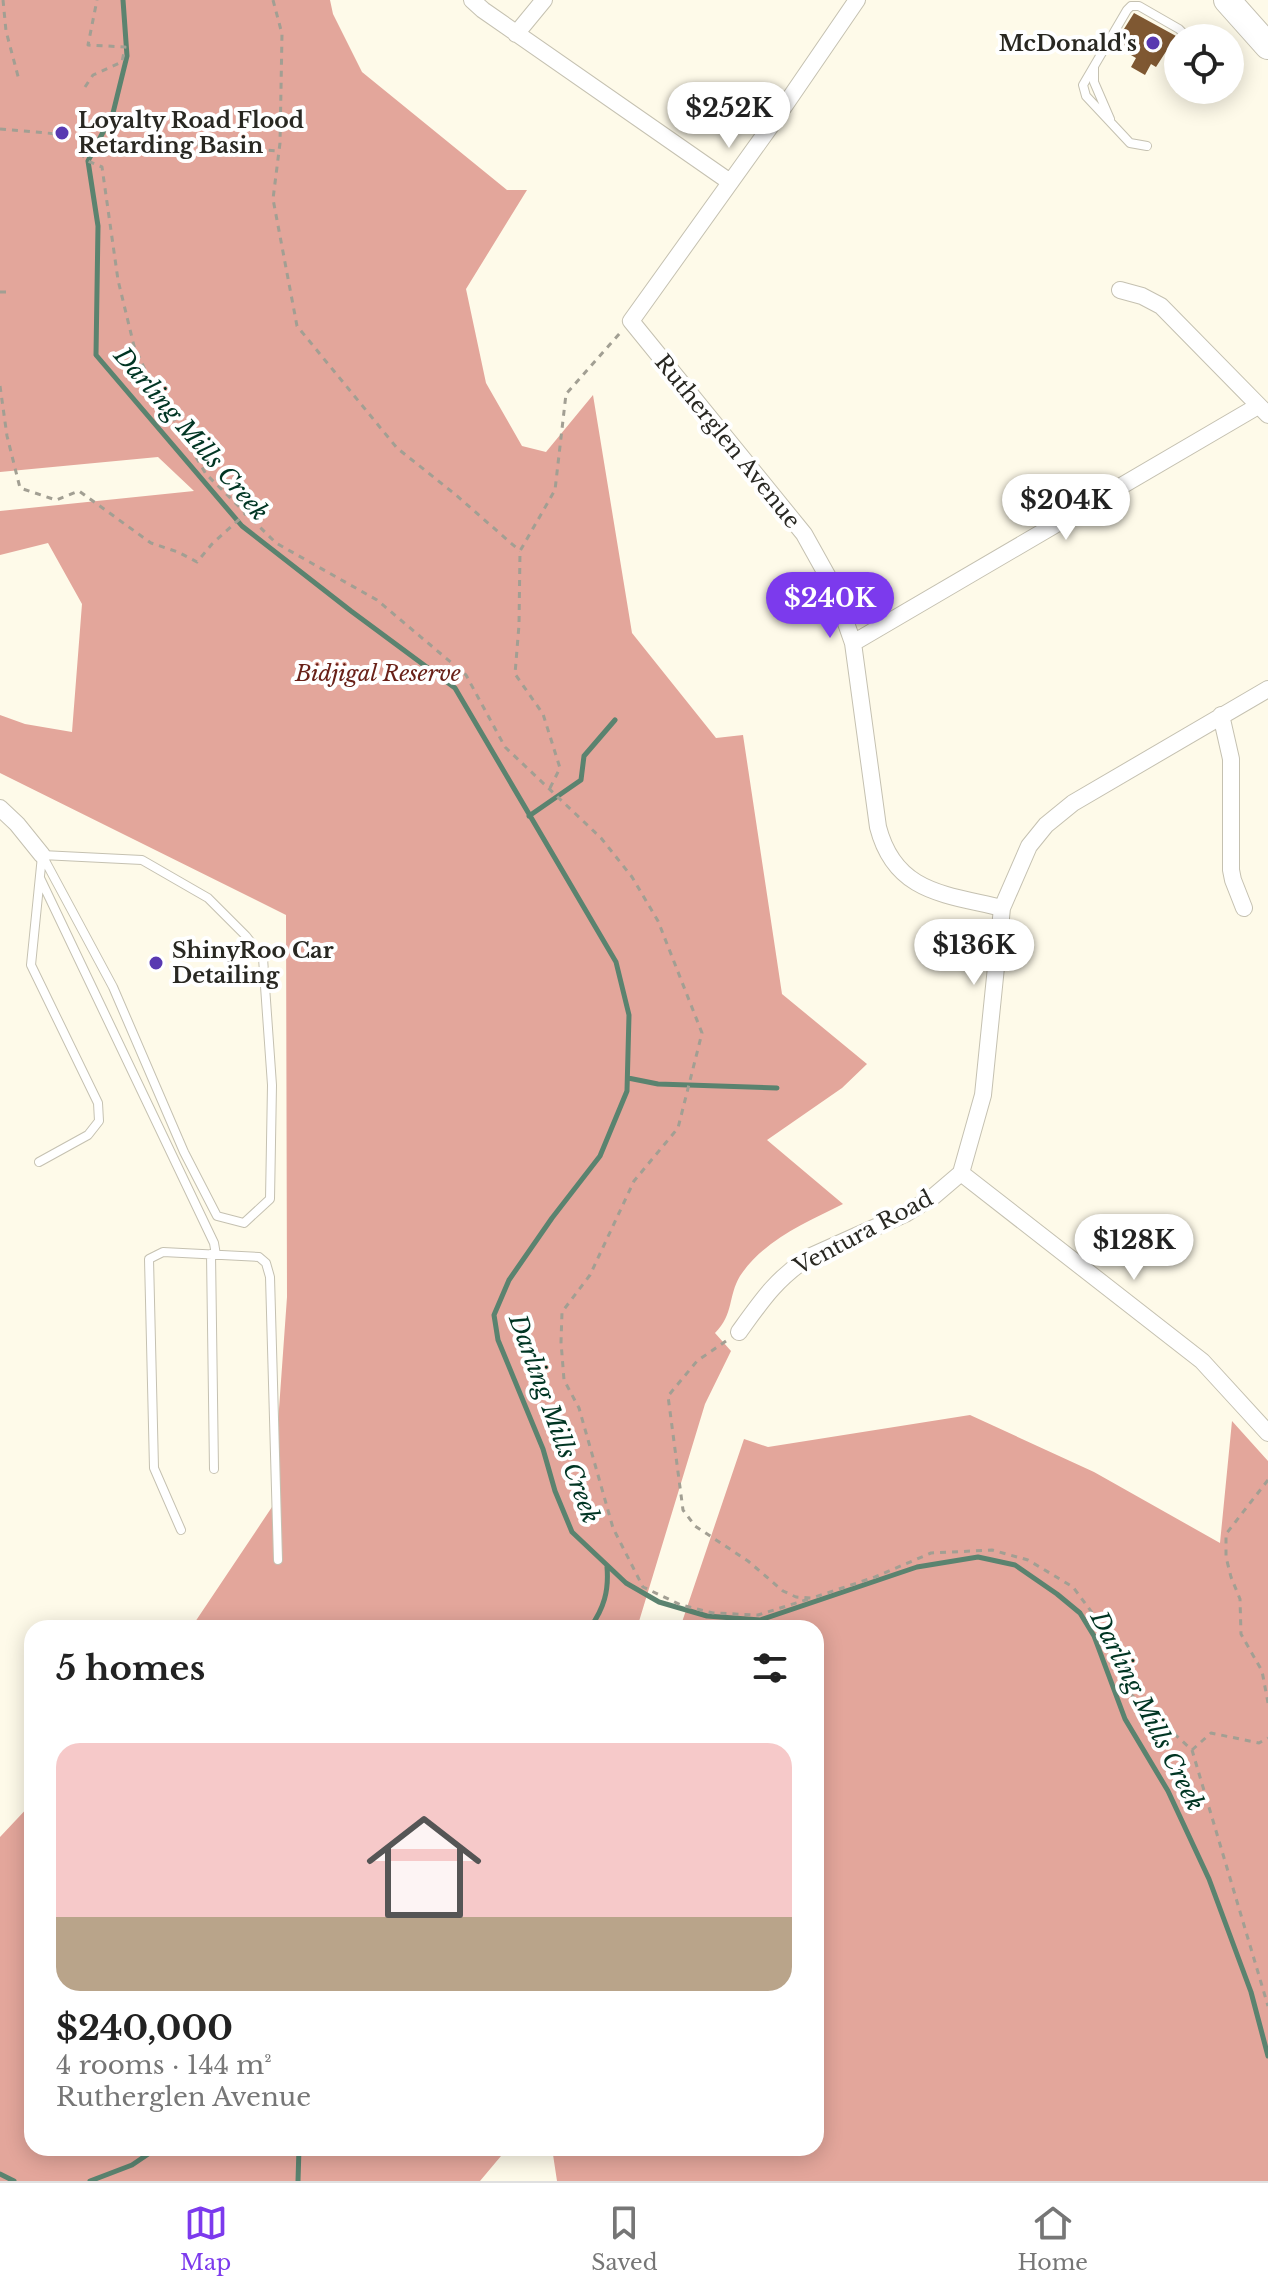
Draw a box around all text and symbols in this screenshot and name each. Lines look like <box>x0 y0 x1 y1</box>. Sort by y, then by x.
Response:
map controls <box>1164 24 1244 104</box>
button: locate <box>1164 24 1244 104</box>
place label: McDonald's <box>999 30 1137 57</box>
marker: McDonald's <box>1144 34 1162 52</box>
pin: $252K <box>673 82 785 150</box>
text: $252K <box>685 92 773 124</box>
place label: Loyalty Road Flood Retarding Basin <box>78 107 304 159</box>
marker: Loyalty Road Flood Retarding Basin <box>53 124 71 142</box>
water label: Darling Mills Creek <box>108 340 275 526</box>
street label: Rutherglen Avenue <box>649 349 806 534</box>
pin: $204K <box>1010 474 1122 542</box>
text: $204K <box>1020 484 1112 516</box>
pin: $240K <box>774 572 886 640</box>
text: $240K <box>784 582 876 614</box>
park label: Bidjigal Reserve <box>294 660 461 687</box>
pin: $136K <box>918 919 1030 987</box>
text: $136K <box>932 929 1016 961</box>
place label: ShinyRoo Car Detailing <box>172 937 334 989</box>
marker: ShinyRoo Car Detailing <box>147 954 165 972</box>
street label: Ventura Road <box>788 1184 937 1281</box>
pin: $128K <box>1078 1214 1190 1282</box>
text: $128K <box>1093 1224 1175 1256</box>
water label: Darling Mills Creek <box>503 1310 606 1527</box>
water label: Darling Mills Creek <box>1084 1605 1210 1815</box>
icon: filters <box>748 1646 792 1690</box>
text: 5 homes <box>56 1647 205 1689</box>
icon: home <box>352 1795 496 1939</box>
text: $240,000 <box>56 2007 233 2049</box>
text: 4 rooms · 144 m² <box>56 2049 272 2081</box>
text: Rutherglen Avenue <box>56 2081 311 2113</box>
tab: Map <box>180 2201 231 2276</box>
tab: Saved <box>591 2201 658 2276</box>
tab: Home <box>1018 2201 1088 2276</box>

